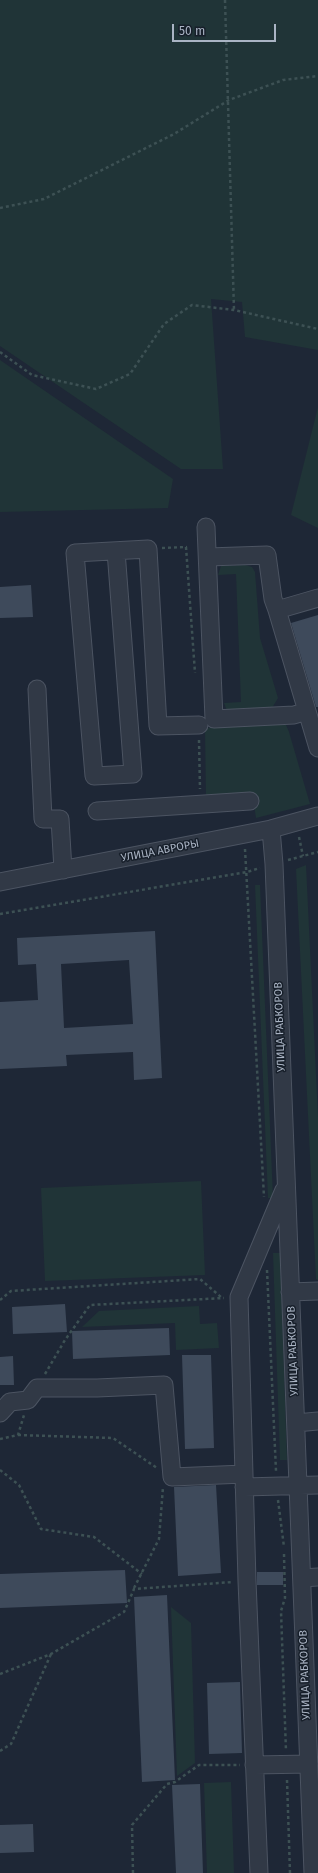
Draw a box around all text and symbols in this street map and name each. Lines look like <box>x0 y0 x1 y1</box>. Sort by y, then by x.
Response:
scale bar <box>174 16 278 42</box>
text: 50 m <box>179 24 205 38</box>
street label: УЛИЦА АВРОРЫ <box>120 837 200 865</box>
street label: УЛИЦА РАБКОРОВ <box>272 982 288 1072</box>
street label: УЛИЦА РАБКОРОВ <box>285 1306 301 1396</box>
street label: УЛИЦА РАБКОРОВ <box>297 1630 313 1720</box>

